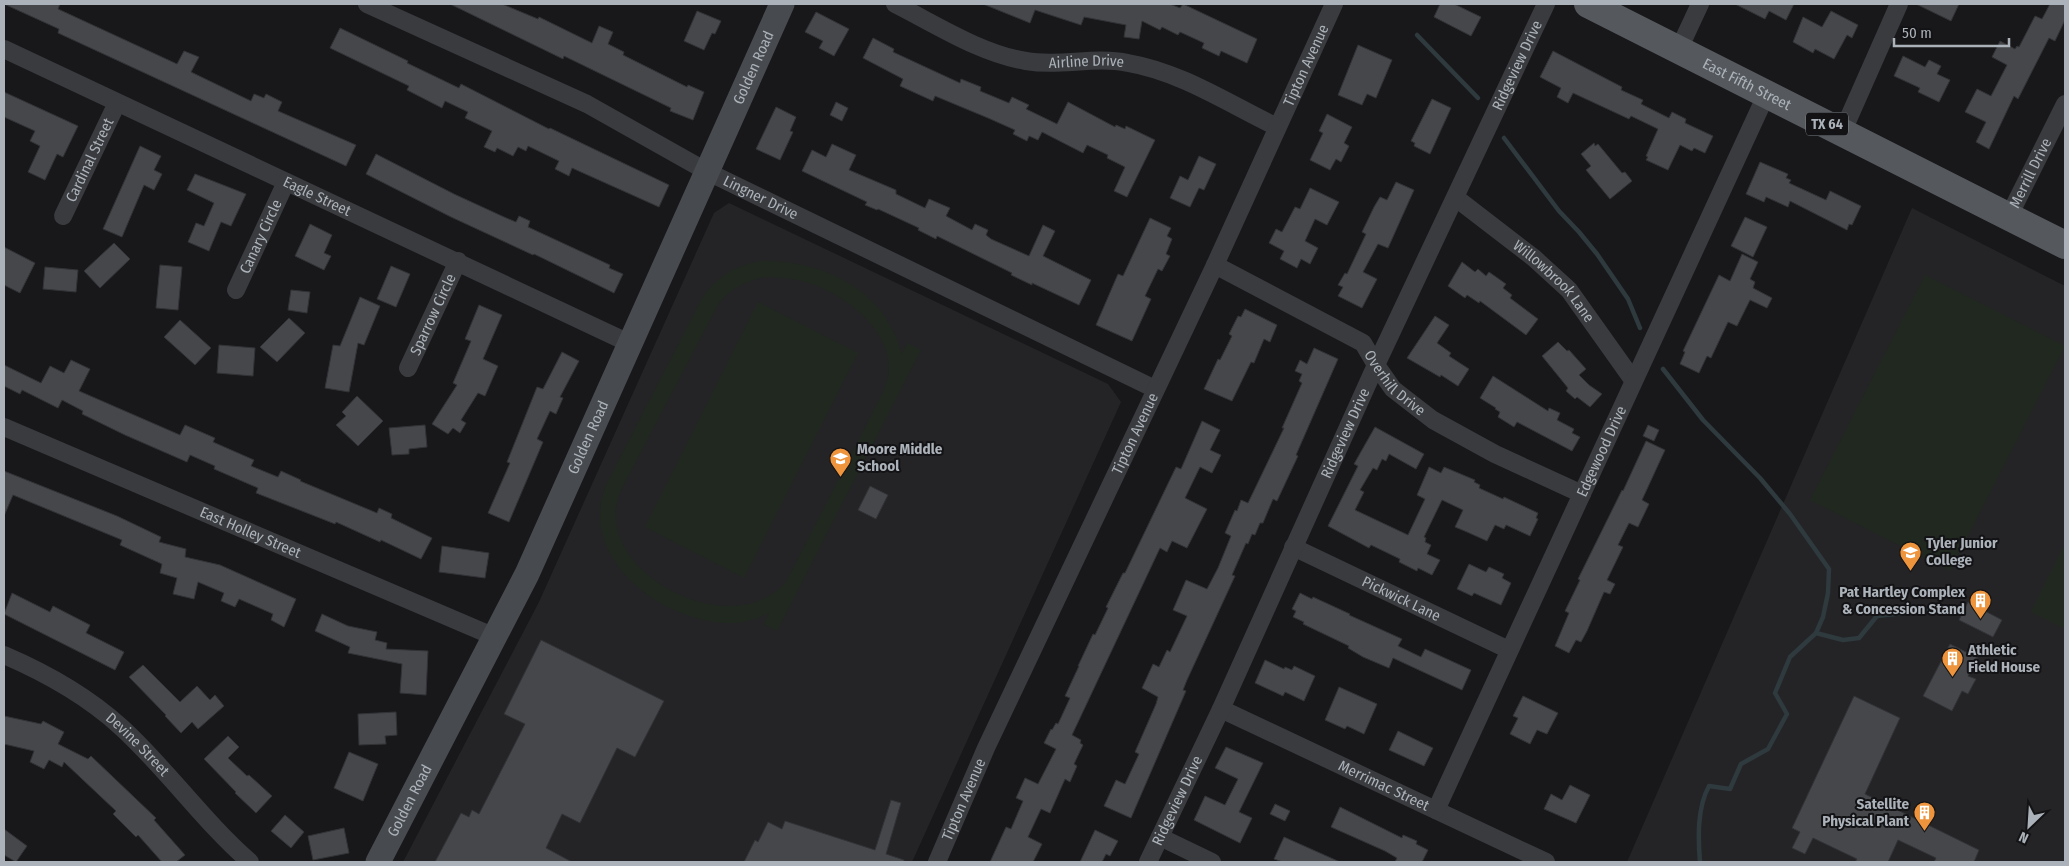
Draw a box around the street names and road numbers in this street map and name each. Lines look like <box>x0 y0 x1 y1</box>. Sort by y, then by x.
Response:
street label: Ridgeview Drive <box>1488 18 1546 113</box>
street label: Tipton Avenue <box>1280 22 1332 109</box>
street label: Golden Road <box>729 28 778 107</box>
street label: Airline Drive <box>1049 52 1125 72</box>
street label: East Fifth Street <box>1700 54 1794 114</box>
road number: TX 64 <box>1806 112 1848 136</box>
street label: Cardinal Street <box>62 115 118 205</box>
street label: Merrill Drive <box>2006 135 2055 211</box>
street label: Lingner Drive <box>720 172 801 223</box>
street label: Eagle Street <box>280 173 354 220</box>
street label: Canary Circle <box>236 197 286 276</box>
street label: Willowbrook Lane <box>1510 236 1598 326</box>
street label: Sparrow Circle <box>406 271 460 358</box>
street label: Overhill Drive <box>1360 347 1429 420</box>
street label: Ridgeview Drive <box>1317 385 1373 481</box>
street label: Tipton Avenue <box>1108 390 1162 477</box>
street label: Golden Road <box>564 398 612 477</box>
street label: Edgewood Drive <box>1573 403 1630 500</box>
street label: East Holley Street <box>197 503 304 562</box>
street label: Pickwick Lane <box>1359 572 1443 625</box>
street label: Devine Street <box>102 709 173 780</box>
street label: Ridgeview Drive <box>1148 753 1206 848</box>
street label: Tipton Avenue <box>938 756 989 843</box>
street label: Merrimac Street <box>1336 757 1432 815</box>
street label: Golden Road <box>384 762 436 840</box>

